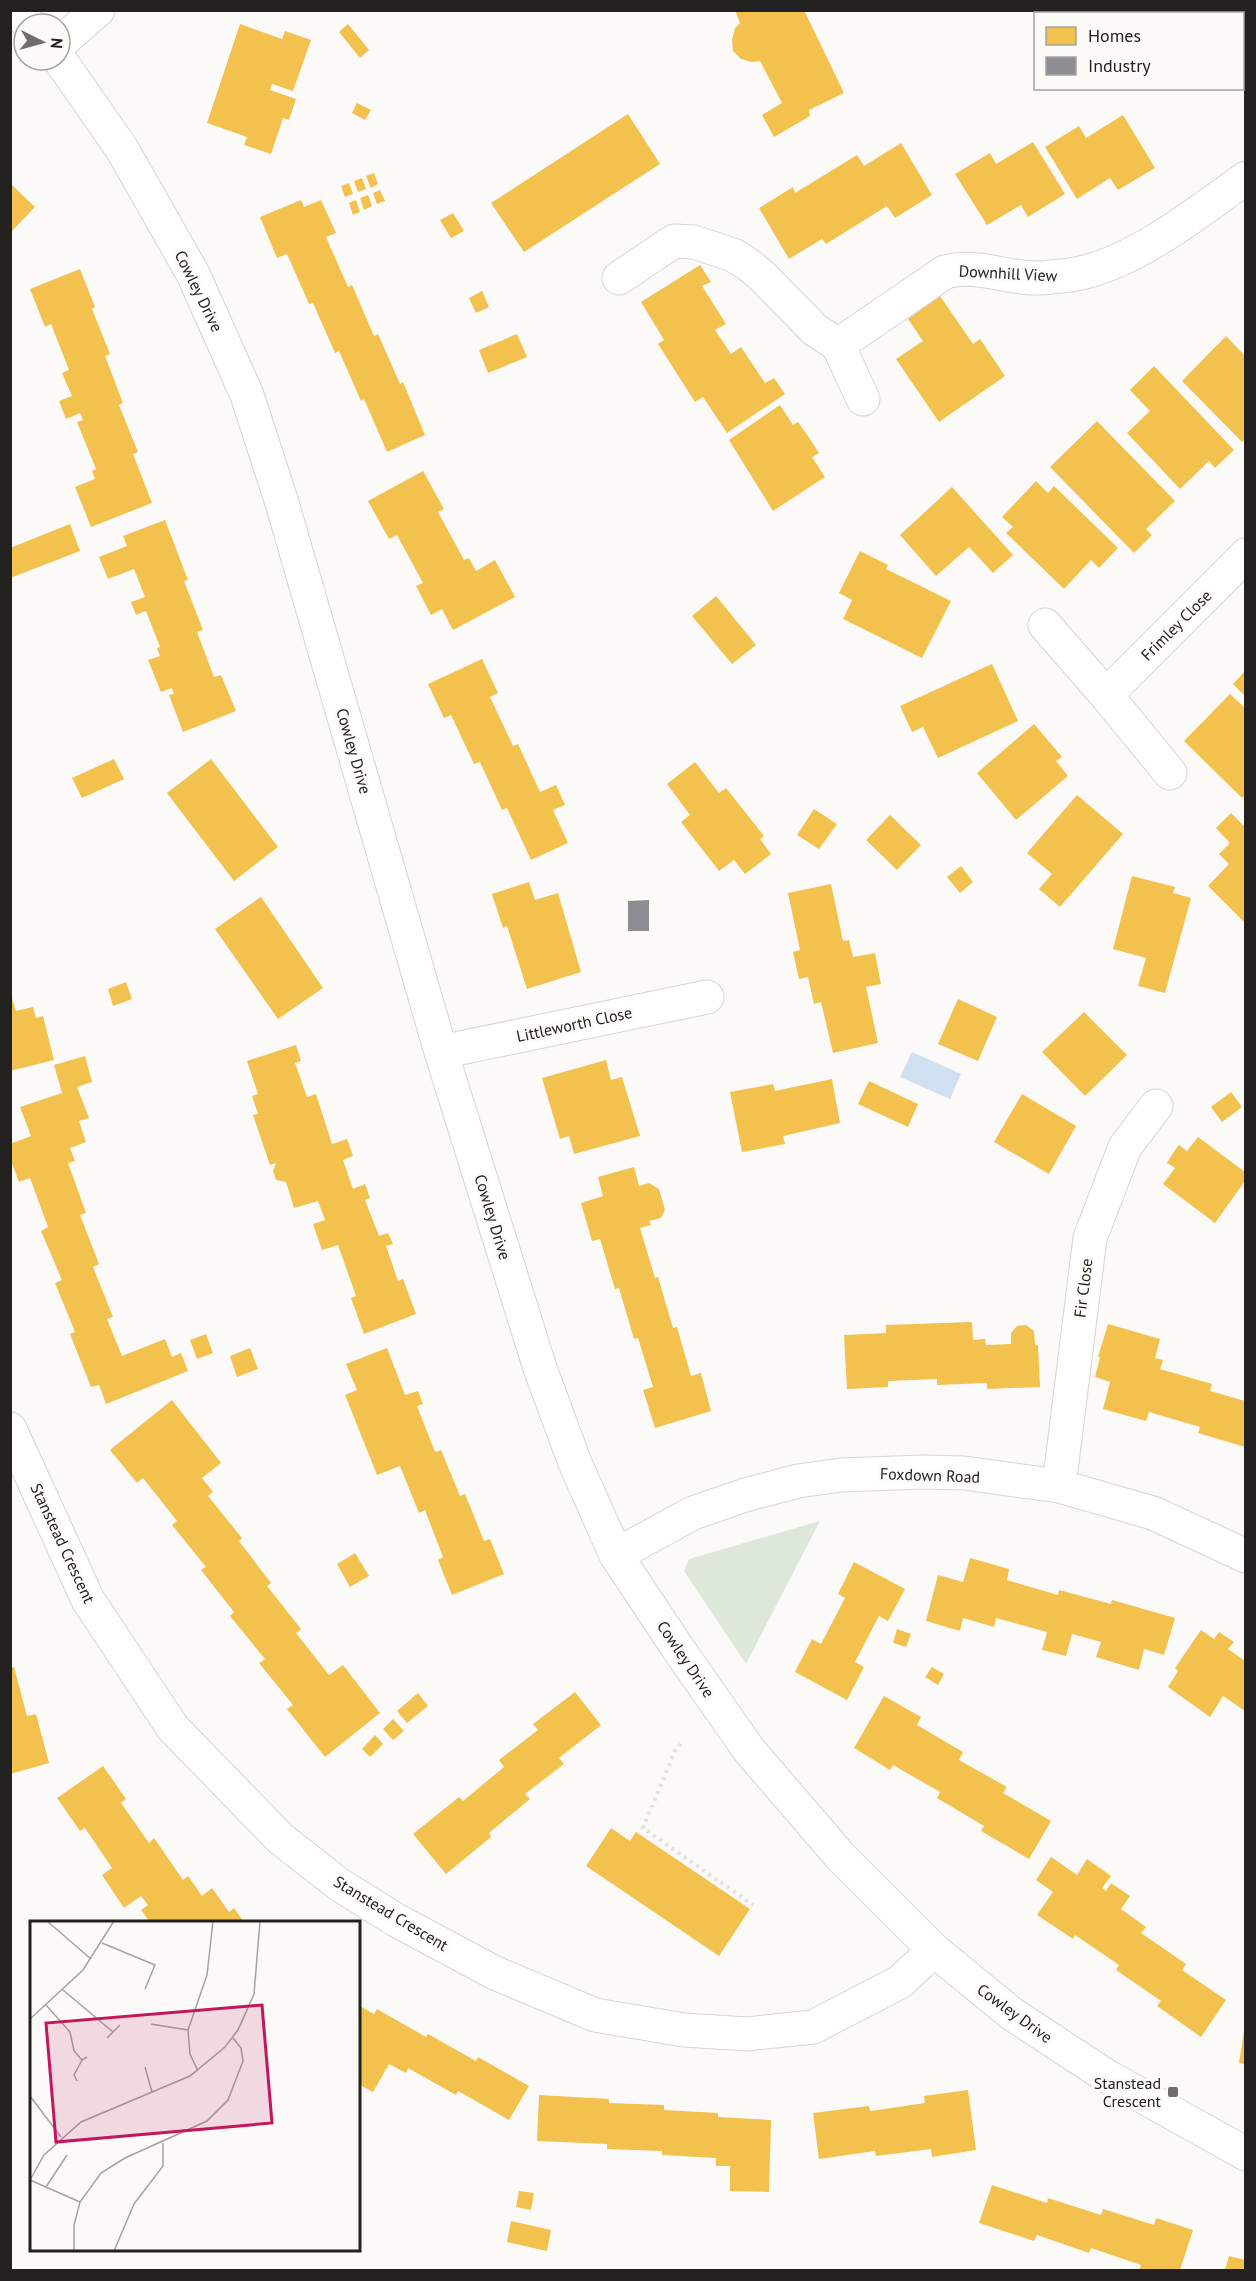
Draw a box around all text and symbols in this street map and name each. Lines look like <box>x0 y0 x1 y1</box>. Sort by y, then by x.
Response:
north arrow <box>12 12 72 72</box>
legend <box>1034 12 1244 90</box>
text: Homes <box>1088 24 1141 47</box>
text: N <box>47 37 67 49</box>
text: Industry <box>1088 54 1151 77</box>
street label: Cowley Drive <box>171 247 227 335</box>
street label: Downhill View <box>958 260 1058 286</box>
street label: Frimley Close <box>1136 585 1216 665</box>
street label: Cowley Drive <box>332 706 376 796</box>
street label: Littleworth Close <box>514 1002 634 1046</box>
street label: Cowley Drive <box>471 1172 515 1262</box>
street label: Fir Close <box>1069 1257 1097 1319</box>
street label: Foxdown Road <box>879 1463 981 1487</box>
street label: Stanstead Crescent <box>26 1480 100 1607</box>
street label: Cowley Drive <box>653 1617 719 1701</box>
street label: Stanstead Crescent <box>330 1871 452 1955</box>
inset map <box>30 1921 360 2251</box>
street label: Cowley Drive <box>973 1979 1057 2047</box>
place label: Stanstead Crescent <box>1094 2073 1162 2111</box>
marker: Stanstead Crescent <box>1166 2085 1180 2099</box>

